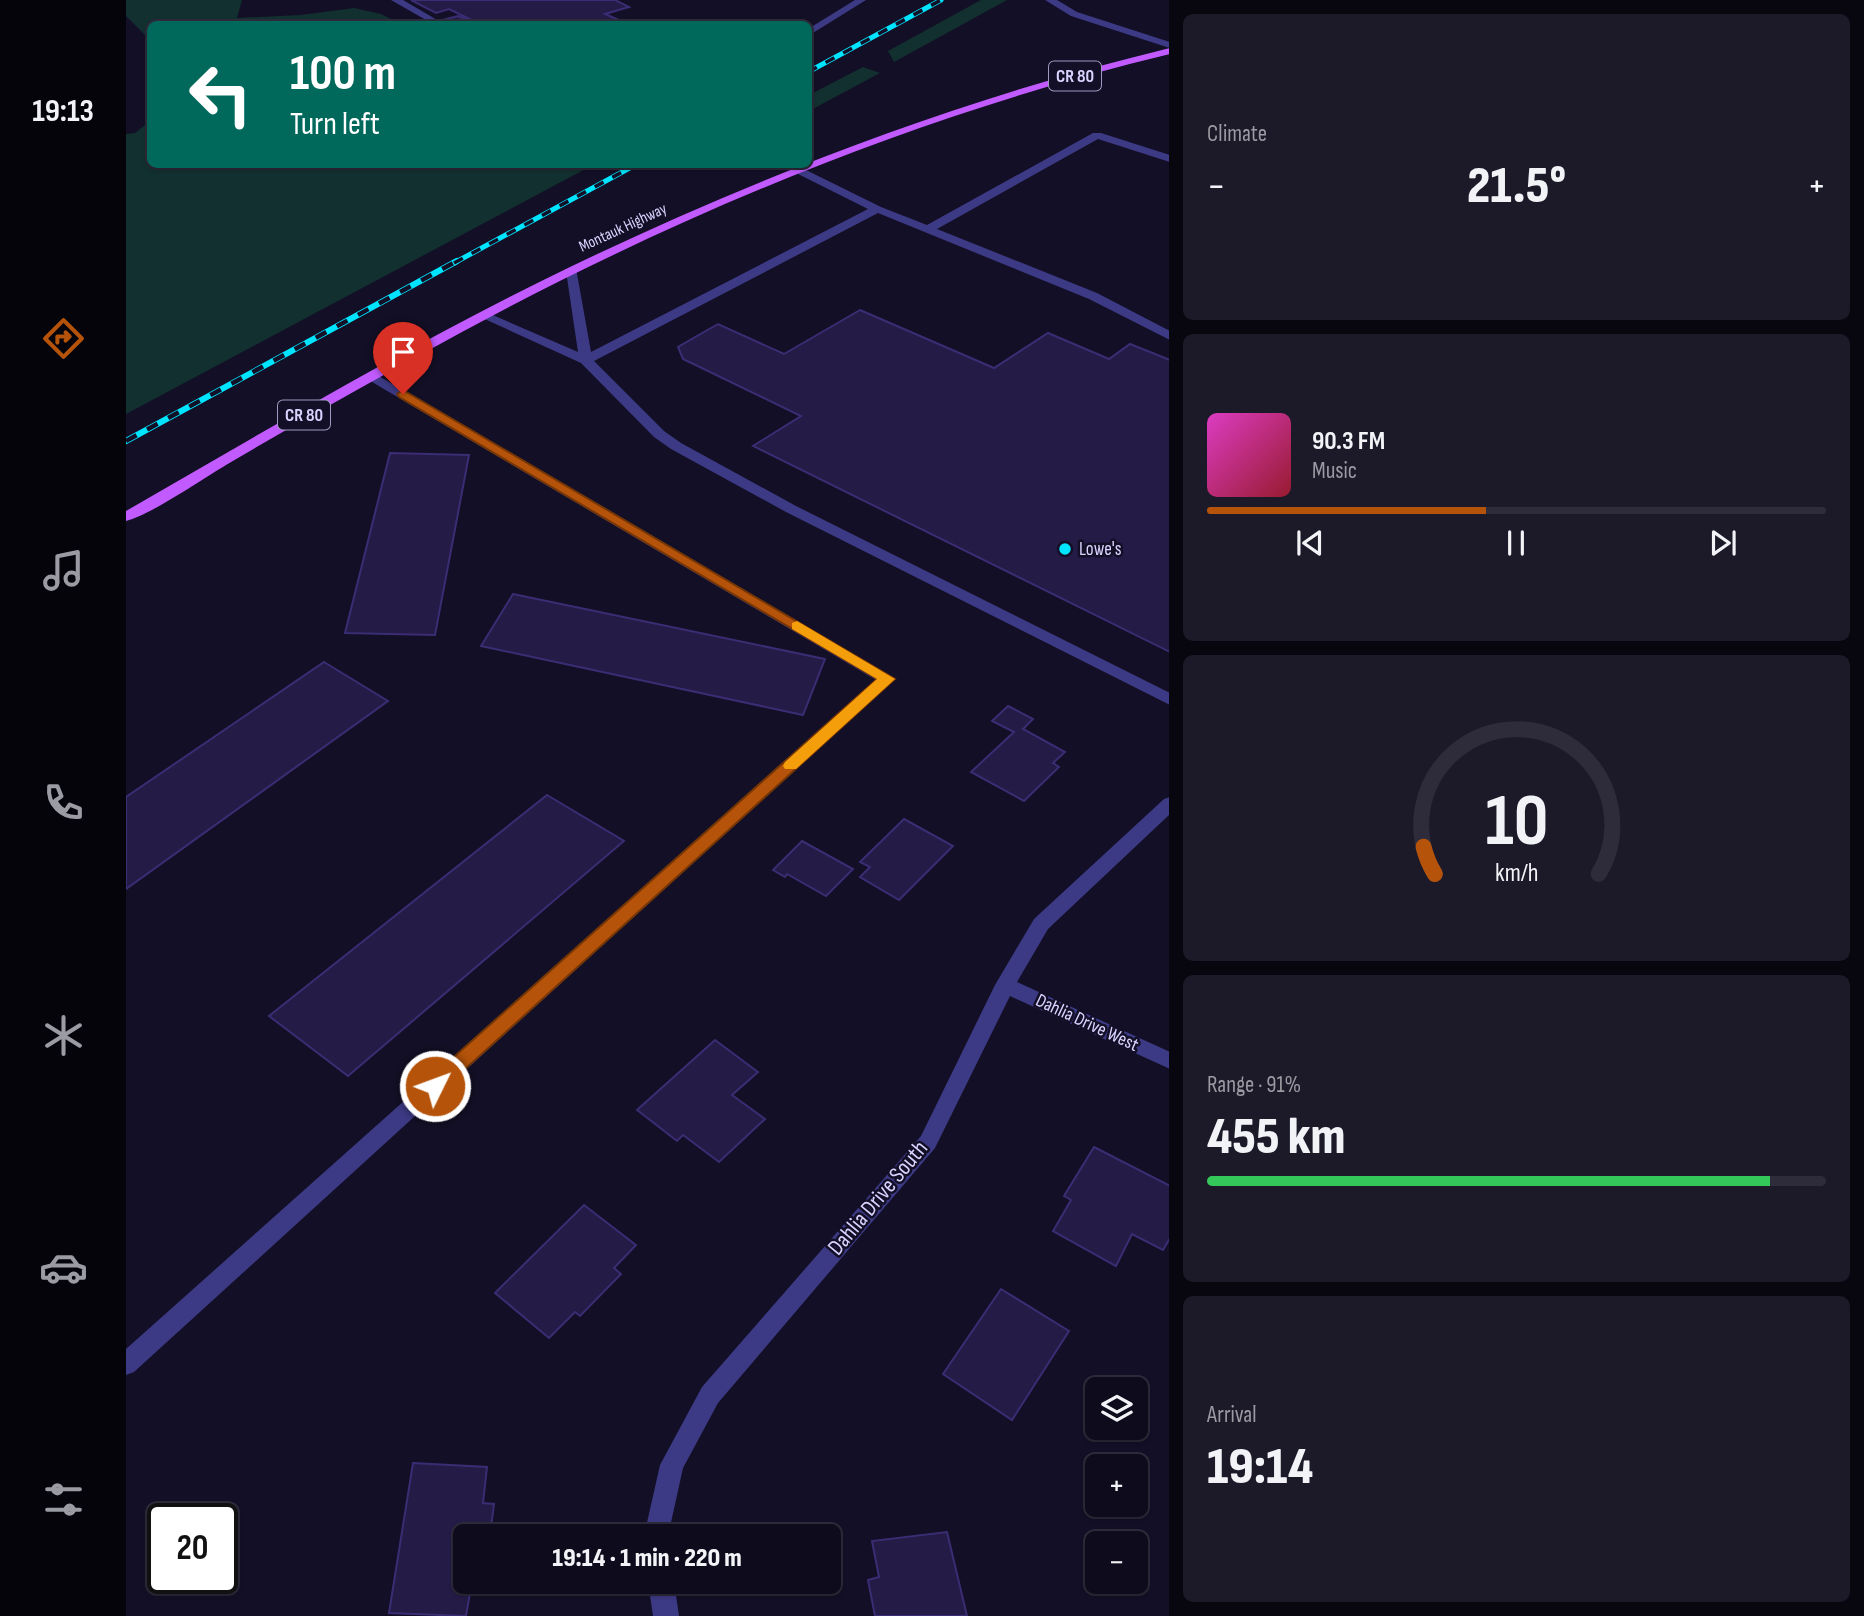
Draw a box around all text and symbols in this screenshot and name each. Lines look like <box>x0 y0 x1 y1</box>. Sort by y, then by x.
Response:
text: 100 m <box>290 45 396 104</box>
icon: left <box>175 49 266 140</box>
road number: CR 80 <box>1049 62 1101 90</box>
text: 19:13 <box>32 92 94 131</box>
text: Turn left <box>290 105 380 144</box>
text: Climate <box>1207 120 1267 148</box>
text: 21.5° <box>1467 155 1566 218</box>
text: − <box>1207 164 1226 209</box>
text: + <box>1807 164 1826 209</box>
street label: Montauk Highway <box>576 199 670 257</box>
icon: directions <box>39 314 88 363</box>
pin <box>373 322 433 394</box>
icon: arrive <box>384 333 422 371</box>
road number: CR 80 <box>278 400 330 430</box>
text: 90.3 FM <box>1312 426 1385 457</box>
text: Music <box>1312 457 1357 485</box>
icon: previous <box>1291 524 1329 562</box>
icon: pause <box>1497 524 1535 562</box>
icon: next <box>1704 524 1742 562</box>
place label: Lowe's <box>1079 538 1122 561</box>
marker: Lowe's <box>1057 541 1073 557</box>
icon: music <box>39 546 88 595</box>
icon: phone <box>39 778 88 827</box>
text: 10 <box>1485 778 1548 866</box>
text: km/h <box>1495 858 1538 889</box>
street label: Dahlia Drive West <box>1032 989 1142 1057</box>
icon: climate <box>39 1011 88 1060</box>
position arrow <box>398 1049 472 1123</box>
text: Range · 91% <box>1207 1071 1301 1099</box>
text: 455 km <box>1207 1106 1346 1169</box>
street label: Dahlia Drive South <box>822 1135 934 1261</box>
icon: car <box>39 1243 88 1292</box>
map controls <box>1085 1377 1148 1594</box>
button: layers <box>1085 1377 1148 1440</box>
text: Arrival <box>1207 1401 1256 1429</box>
text: 19:14 <box>1207 1436 1313 1499</box>
button: + <box>1085 1454 1148 1517</box>
icon: filters <box>39 1475 88 1524</box>
speed limit sign: 20 <box>147 1503 238 1594</box>
button: − <box>1085 1531 1148 1594</box>
text: 19:14 · 1 min · 220 m <box>552 1543 742 1574</box>

